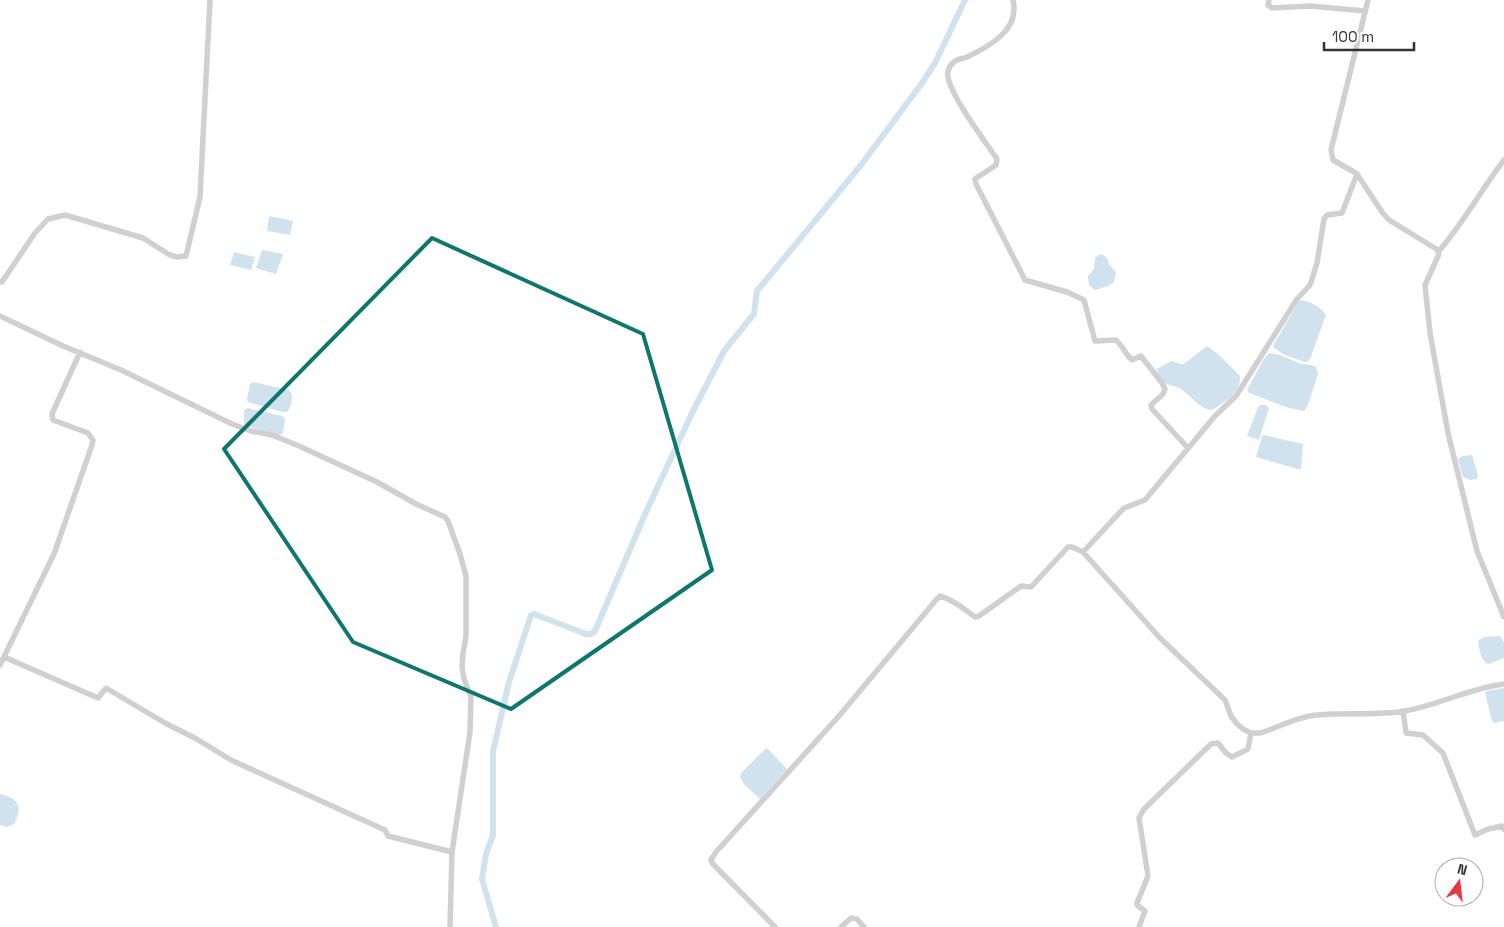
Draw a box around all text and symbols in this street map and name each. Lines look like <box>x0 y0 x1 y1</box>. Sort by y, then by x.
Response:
scale bar <box>1324 20 1414 52</box>
text: 100 m <box>1332 27 1374 46</box>
north arrow <box>1434 857 1484 907</box>
text: N <box>1455 860 1469 879</box>

